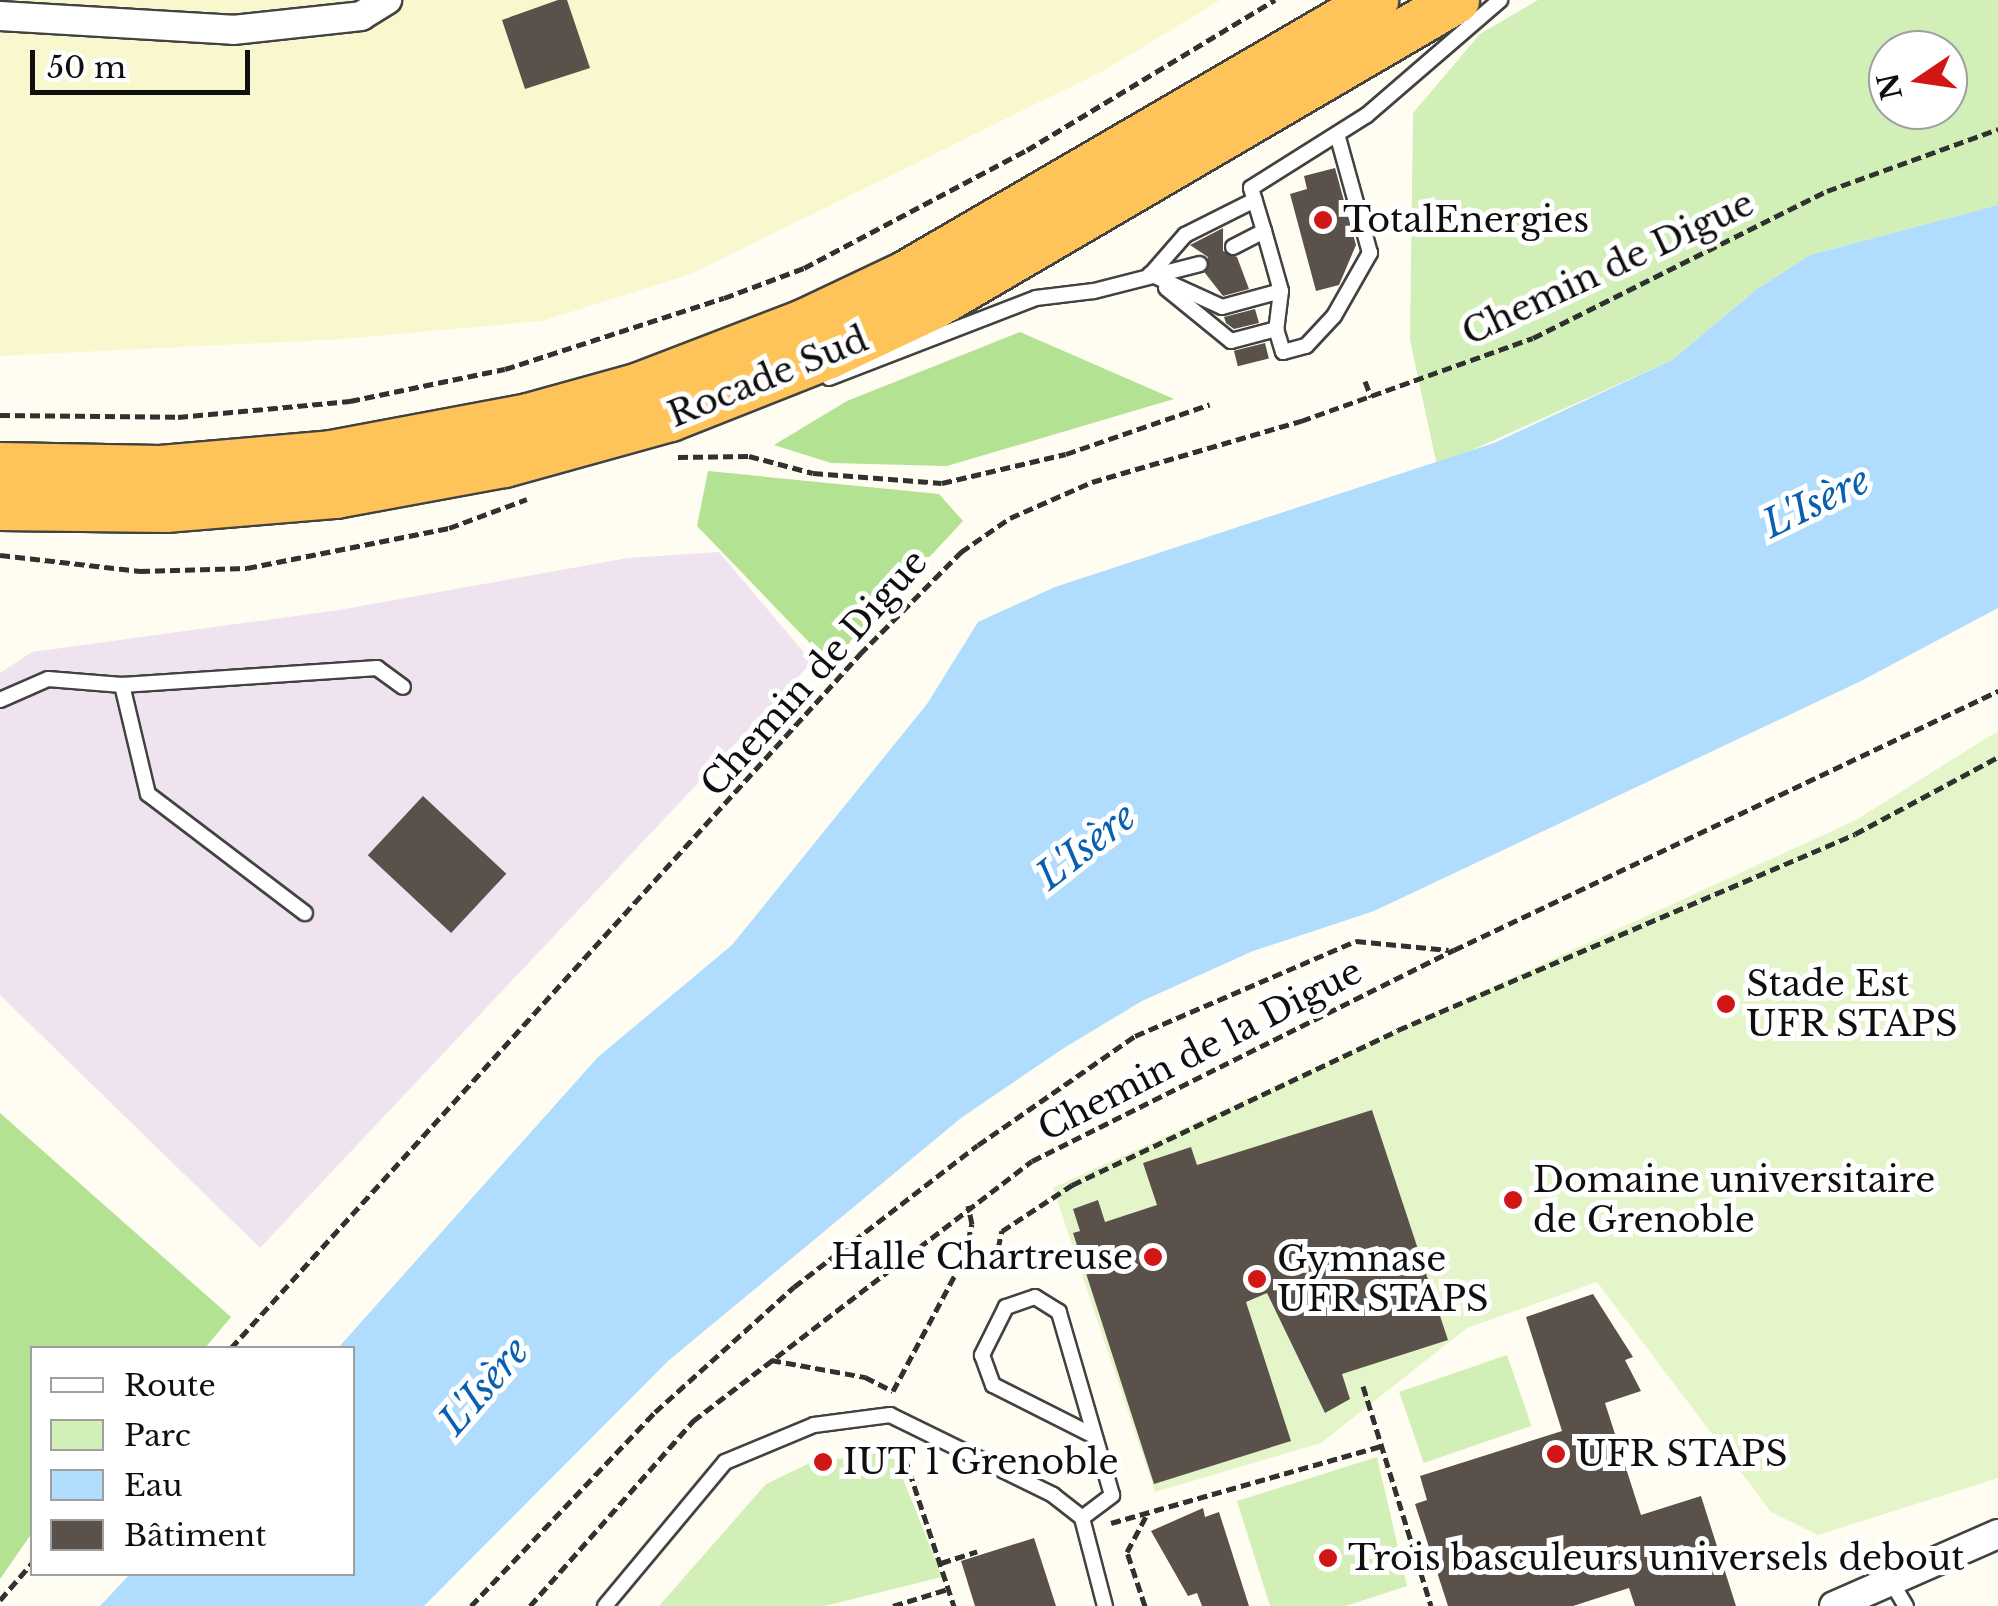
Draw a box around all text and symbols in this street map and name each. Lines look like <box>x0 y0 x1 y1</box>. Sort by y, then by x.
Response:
scale bar <box>35 30 255 92</box>
north arrow <box>1868 30 1968 130</box>
text: 50 m <box>47 49 126 86</box>
text: N <box>1870 70 1910 103</box>
street label: Chemin de Digue <box>1456 182 1760 354</box>
place label: TotalEnergies <box>1343 199 1589 241</box>
marker: TotalEnergies <box>1312 209 1334 231</box>
street label: Rocade Sud <box>662 318 874 436</box>
water label: L'Isère <box>1755 457 1877 547</box>
street label: Chemin de Digue <box>692 541 936 805</box>
water label: L'Isère <box>1027 793 1145 899</box>
street label: Chemin de la Digue <box>1031 950 1369 1150</box>
place label: Stade Est UFR STAPS <box>1746 963 1959 1045</box>
marker: Stade Est UFR STAPS <box>1715 993 1737 1015</box>
place label: Domaine universitaire de Grenoble <box>1533 1159 1935 1241</box>
marker: Domaine universitaire de Grenoble <box>1502 1189 1524 1211</box>
place label: Halle Chartreuse <box>831 1236 1133 1278</box>
place label: Gymnase UFR STAPS <box>1277 1238 1490 1320</box>
marker: Halle Chartreuse <box>1142 1246 1164 1268</box>
marker: Gymnase UFR STAPS <box>1246 1268 1268 1290</box>
water label: L'Isère <box>430 1328 538 1444</box>
legend <box>30 1346 355 1576</box>
text: Route <box>124 1367 216 1404</box>
text: Parc <box>124 1417 191 1454</box>
place label: UFR STAPS <box>1576 1433 1789 1475</box>
place label: IUT 1 Grenoble <box>843 1441 1120 1483</box>
marker: UFR STAPS <box>1545 1443 1567 1465</box>
marker: IUT 1 Grenoble <box>812 1451 834 1473</box>
text: Eau <box>124 1467 183 1504</box>
text: Bâtiment <box>124 1517 267 1554</box>
place label: Trois basculeurs universels debout <box>1348 1537 1965 1579</box>
marker: Trois basculeurs universels debout <box>1317 1547 1339 1569</box>

